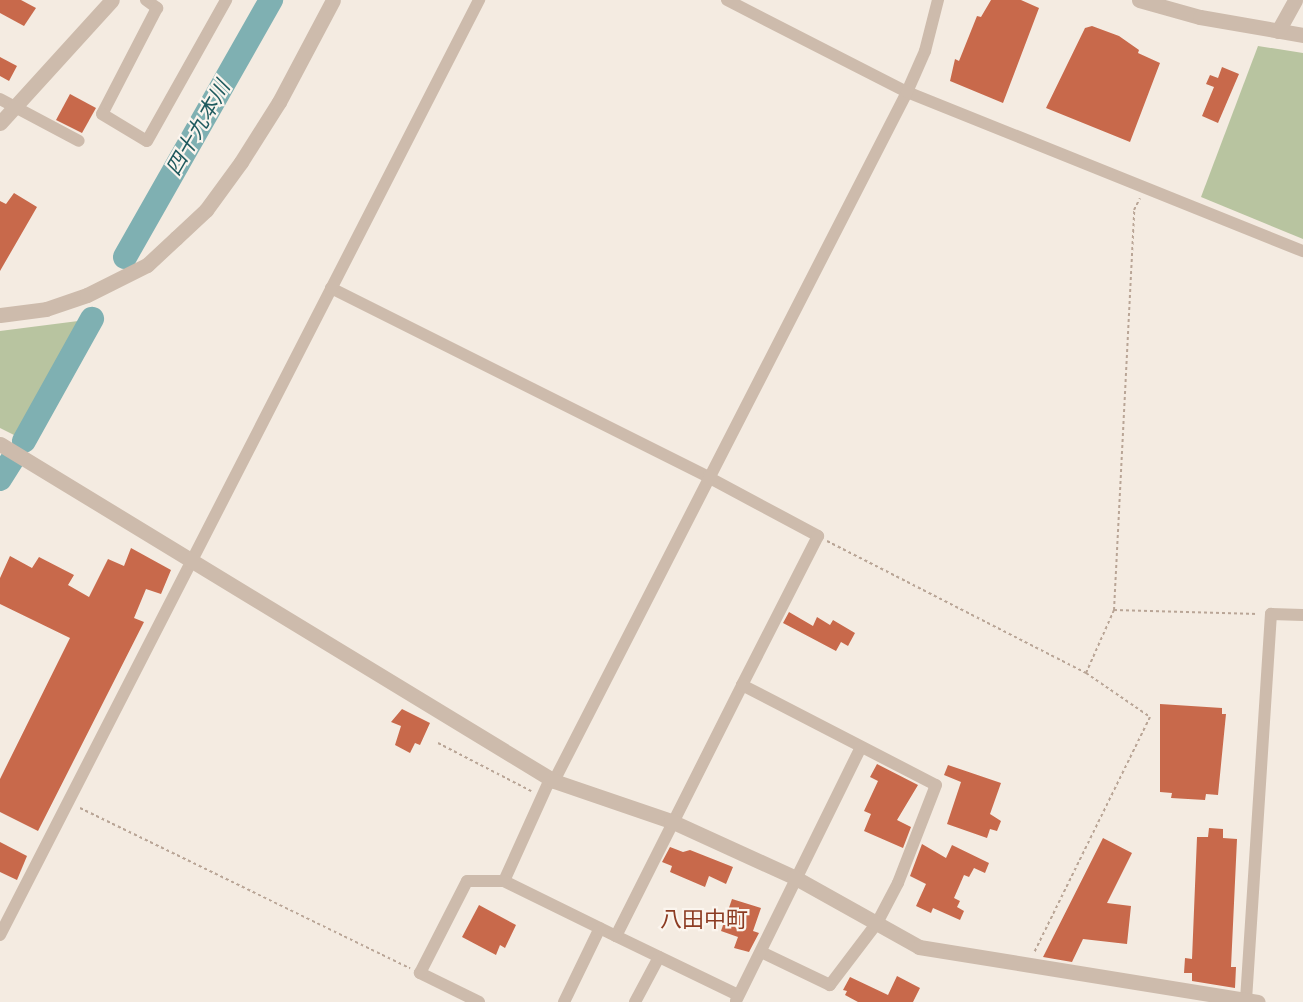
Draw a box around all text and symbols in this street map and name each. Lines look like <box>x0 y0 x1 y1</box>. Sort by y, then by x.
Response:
water label: 四十九本川 <box>161 76 235 180</box>
district label: 八田中町 <box>660 907 748 933</box>

